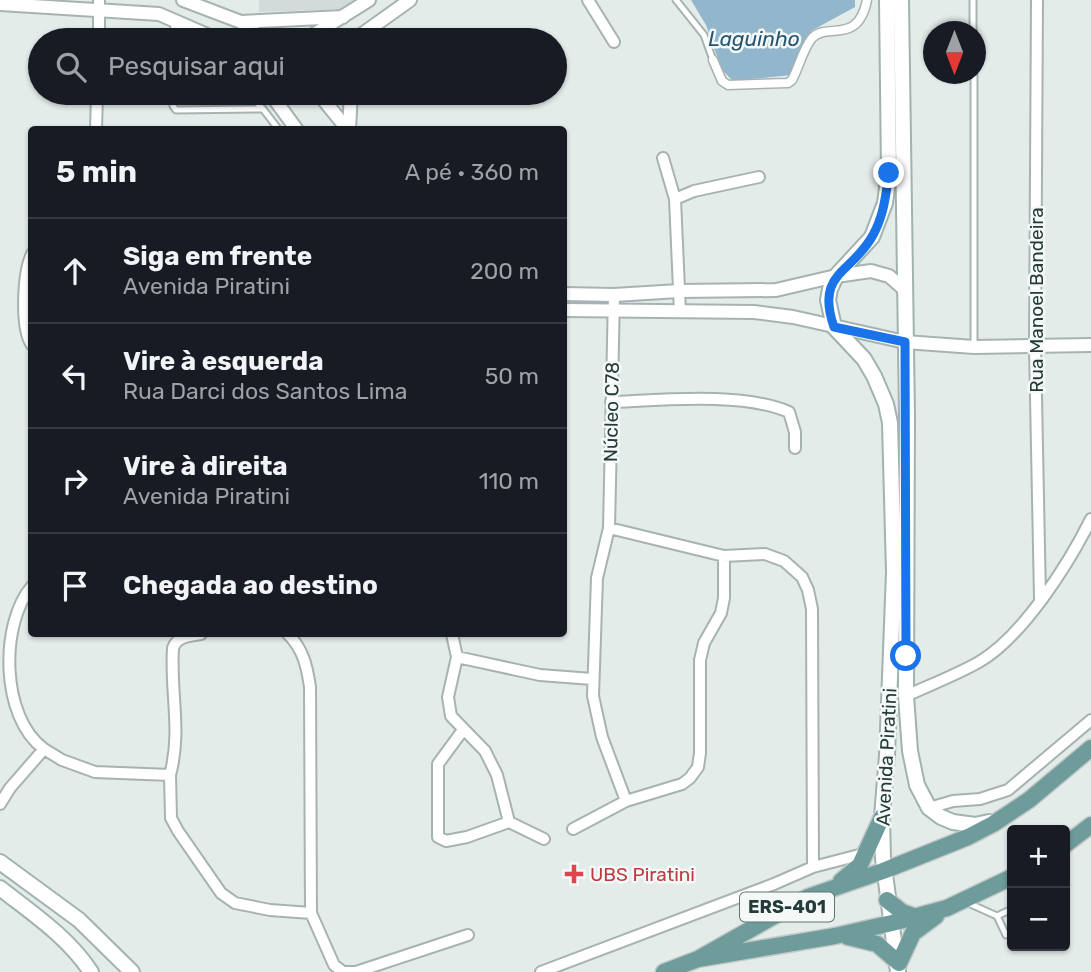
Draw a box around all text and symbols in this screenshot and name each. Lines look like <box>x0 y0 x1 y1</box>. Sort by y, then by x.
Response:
north arrow <box>923 21 986 84</box>
water label: Laguinho <box>708 26 800 51</box>
search box <box>28 28 567 105</box>
icon: search <box>52 48 90 86</box>
text: Pesquisar aqui <box>108 51 285 82</box>
text: 5 min <box>56 154 137 190</box>
route end <box>873 157 904 188</box>
text: A pé · 360 m <box>405 158 539 186</box>
street label: Rua Manoel Bandeira <box>1025 207 1048 393</box>
text: Siga em frente <box>123 241 312 272</box>
icon: ahead <box>56 252 94 290</box>
text: 200 m <box>470 257 539 285</box>
text: Avenida Piratini <box>123 272 290 300</box>
text: Vire à esquerda <box>123 346 324 377</box>
icon: left <box>56 357 94 395</box>
text: 50 m <box>485 362 539 390</box>
street label: Núcleo C78 <box>599 362 624 462</box>
text: Rua Darci dos Santos Lima <box>123 377 407 405</box>
text: Vire à direita <box>123 451 288 482</box>
icon: right <box>56 462 94 500</box>
text: 110 m <box>479 467 539 495</box>
text: Avenida Piratini <box>123 482 290 510</box>
icon: arrive <box>56 567 94 605</box>
text: Chegada ao destino <box>123 570 378 601</box>
route start <box>890 640 921 671</box>
street label: Avenida Piratini <box>871 688 902 826</box>
map controls <box>1007 825 1070 951</box>
button: + <box>1007 825 1070 888</box>
place label: UBS Piratini <box>590 863 695 886</box>
marker: UBS Piratini <box>564 864 584 884</box>
button: − <box>1007 888 1070 951</box>
road number: ERS-401 <box>740 893 834 922</box>

